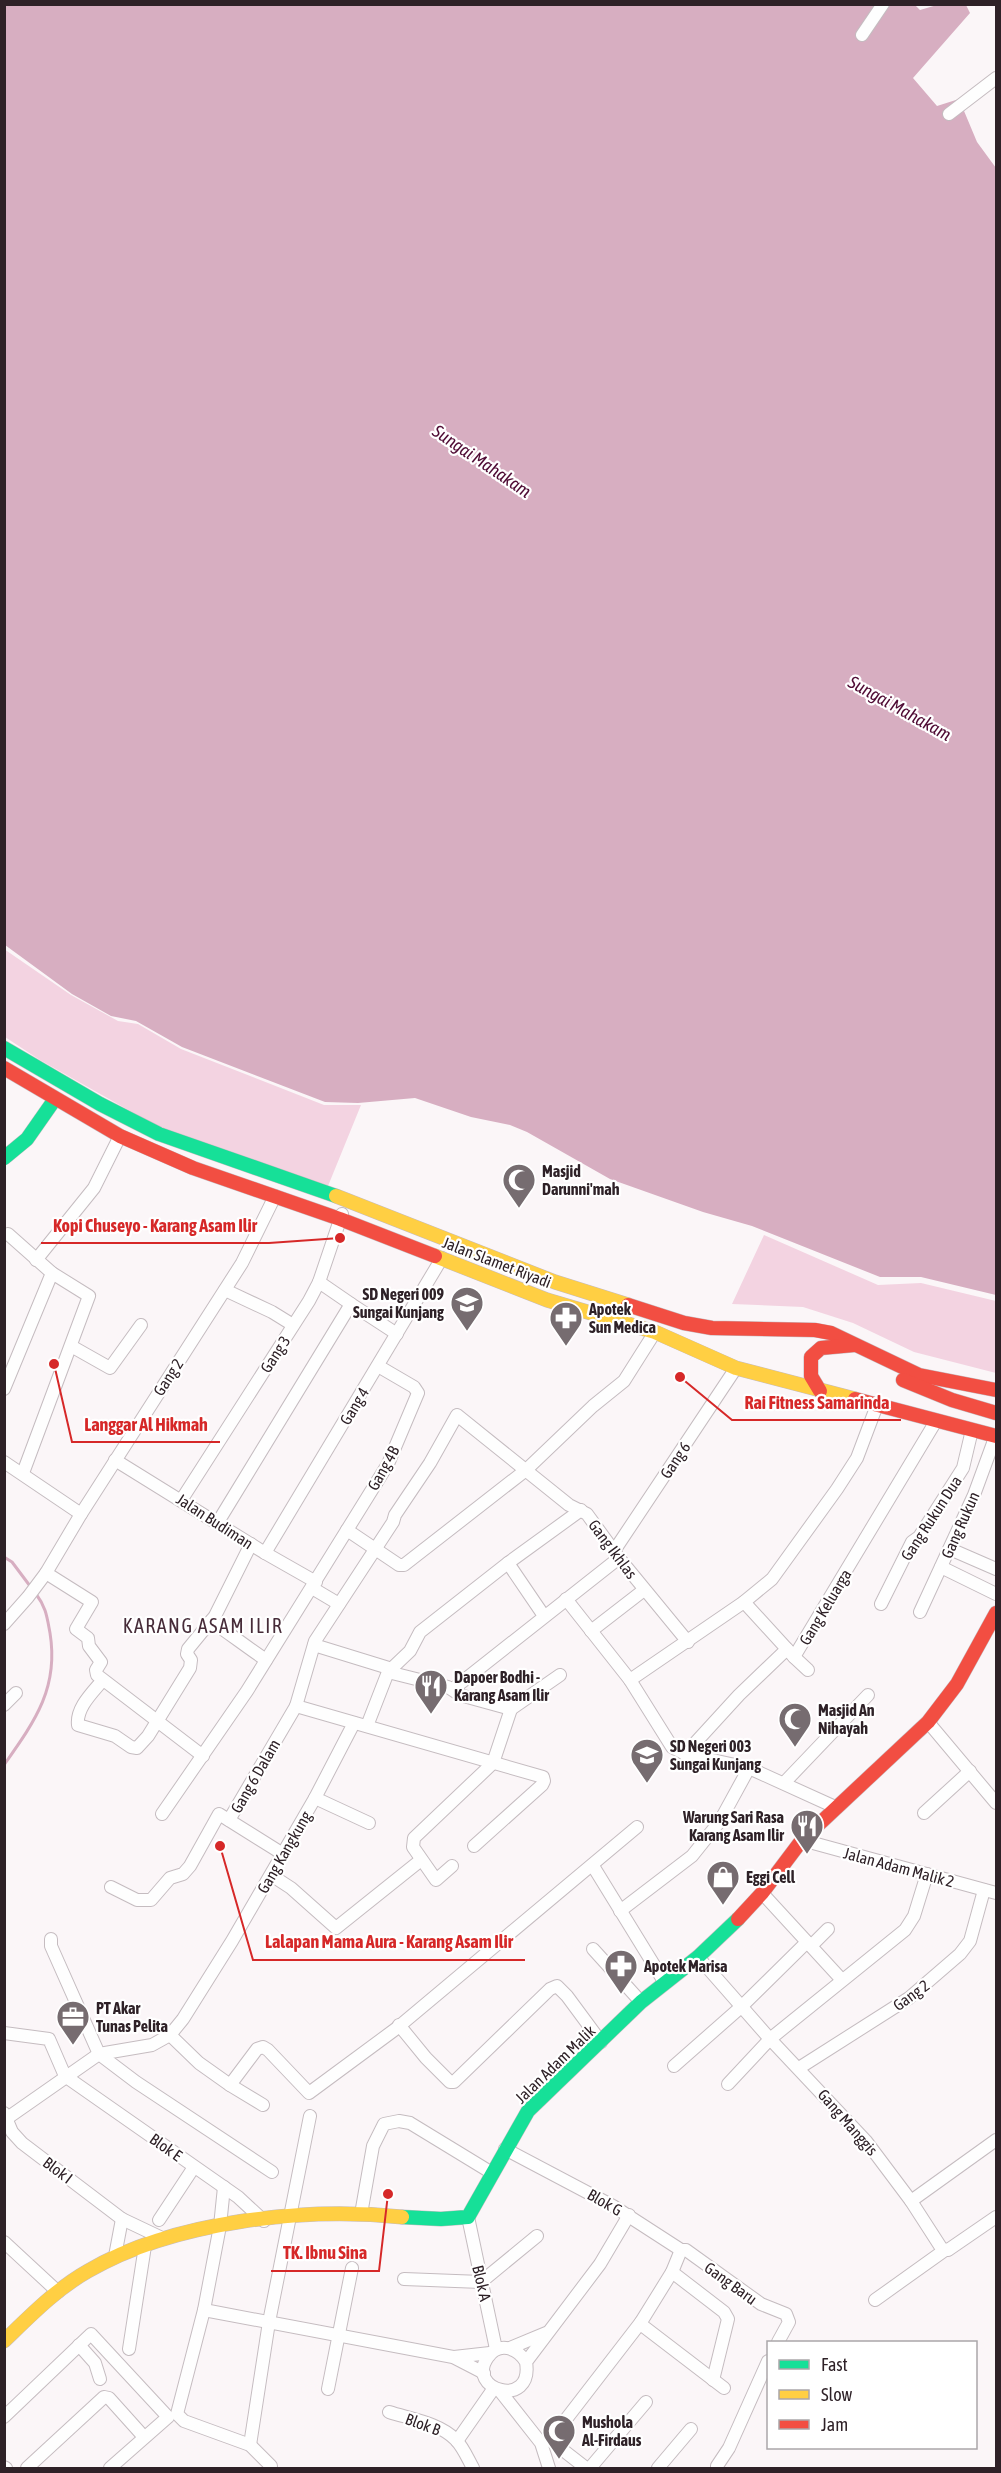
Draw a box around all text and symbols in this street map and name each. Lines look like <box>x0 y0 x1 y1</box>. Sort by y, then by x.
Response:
water label: Sungai Mahakam <box>428 420 535 502</box>
water label: Sungai Mahakam <box>844 671 955 745</box>
mosque icon: Masjid Darunni'mah <box>501 1162 537 1209</box>
place label: Masjid Darunni'mah <box>542 1162 620 1198</box>
callout: Kopi Chuseyo - Karang Asam Ilir <box>41 1207 269 1243</box>
text: Kopi Chuseyo - Karang Asam Ilir <box>53 1215 258 1236</box>
street label: Jalan Slamet Riyadi <box>440 1233 554 1292</box>
place label: SD Negeri 009 Sungai Kunjang <box>353 1285 444 1321</box>
school or university icon: SD Negeri 009 Sungai Kunjang <box>449 1285 485 1332</box>
pharmacy icon: Apotek Sun Medica <box>548 1300 584 1347</box>
place label: Apotek Sun Medica <box>588 1300 656 1336</box>
street label: Gang 3 <box>256 1332 294 1376</box>
street label: Gang 2 <box>149 1355 187 1399</box>
street label: Gang 4 <box>336 1384 373 1428</box>
callout: Rai Fitness Samarinda <box>732 1384 901 1420</box>
text: Rai Fitness Samarinda <box>745 1392 889 1413</box>
callout: Langgar Al Hikmah <box>72 1406 220 1442</box>
text: Langgar Al Hikmah <box>84 1414 208 1435</box>
street label: Gang 6 <box>656 1438 695 1482</box>
street label: Gang 4B <box>364 1442 404 1494</box>
street label: Gang Rukun Dua <box>896 1472 966 1564</box>
street label: Gang Rukun <box>937 1489 983 1561</box>
street label: Jalan Budiman <box>173 1490 257 1552</box>
street label: Gang Ikhlas <box>584 1516 641 1583</box>
street label: Gang Keluarga <box>795 1566 856 1649</box>
district label: KARANG ASAM ILIR <box>123 1614 283 1637</box>
restaurant icon: Dapoer Bodhi - Karang Asam Ilir <box>413 1668 449 1715</box>
place label: Dapoer Bodhi - Karang Asam Ilir <box>454 1668 549 1704</box>
mosque icon: Masjid An Nihayah <box>777 1701 813 1748</box>
place label: Masjid An Nihayah <box>818 1701 875 1737</box>
street label: Gang 6 Dalam <box>227 1736 284 1817</box>
school or university icon: SD Negeri 003 Sungai Kunjang <box>629 1737 665 1784</box>
place label: SD Negeri 003 Sungai Kunjang <box>670 1737 761 1773</box>
street label: Gang Kangkung <box>253 1808 316 1897</box>
place label: Warung Sari Rasa Karang Asam Ilir <box>682 1808 784 1844</box>
restaurant icon: Warung Sari Rasa Karang Asam Ilir <box>789 1808 825 1855</box>
street label: Jalan Adam Malik 2 <box>842 1844 956 1890</box>
shop icon: Eggi Cell <box>705 1859 741 1906</box>
place label: Eggi Cell <box>746 1868 796 1886</box>
callout: Lalapan Mama Aura - Karang Asam Ilir <box>253 1924 525 1960</box>
text: Lalapan Mama Aura - Karang Asam Ilir <box>265 1931 514 1952</box>
pharmacy icon: Apotek Marisa <box>603 1948 639 1995</box>
place label: Apotek Marisa <box>643 1957 728 1975</box>
street label: Gang 2 <box>889 1976 933 2015</box>
office icon: PT Akar Tunas Pelita <box>55 1999 91 2046</box>
place label: PT Akar Tunas Pelita <box>96 1999 168 2035</box>
street label: Jalan Adam Malik <box>511 2021 599 2107</box>
street label: Gang Manggis <box>814 2085 882 2160</box>
street label: Blok E <box>146 2130 186 2165</box>
street label: Blok I <box>40 2153 76 2187</box>
street label: Blok G <box>585 2185 625 2219</box>
callout: TK. Ibnu Sina <box>271 2235 379 2271</box>
text: TK. Ibnu Sina <box>283 2242 367 2263</box>
street label: Gang Baru <box>701 2258 761 2309</box>
street label: Blok A <box>469 2263 495 2303</box>
legend <box>767 2341 977 2449</box>
text: Fast <box>821 2354 848 2375</box>
text: Slow <box>821 2384 852 2405</box>
street label: Blok B <box>403 2409 443 2439</box>
mosque icon: Mushola Al-Firdaus <box>541 2413 577 2460</box>
place label: Mushola Al-Firdaus <box>581 2413 642 2449</box>
text: Jam <box>821 2414 848 2435</box>

